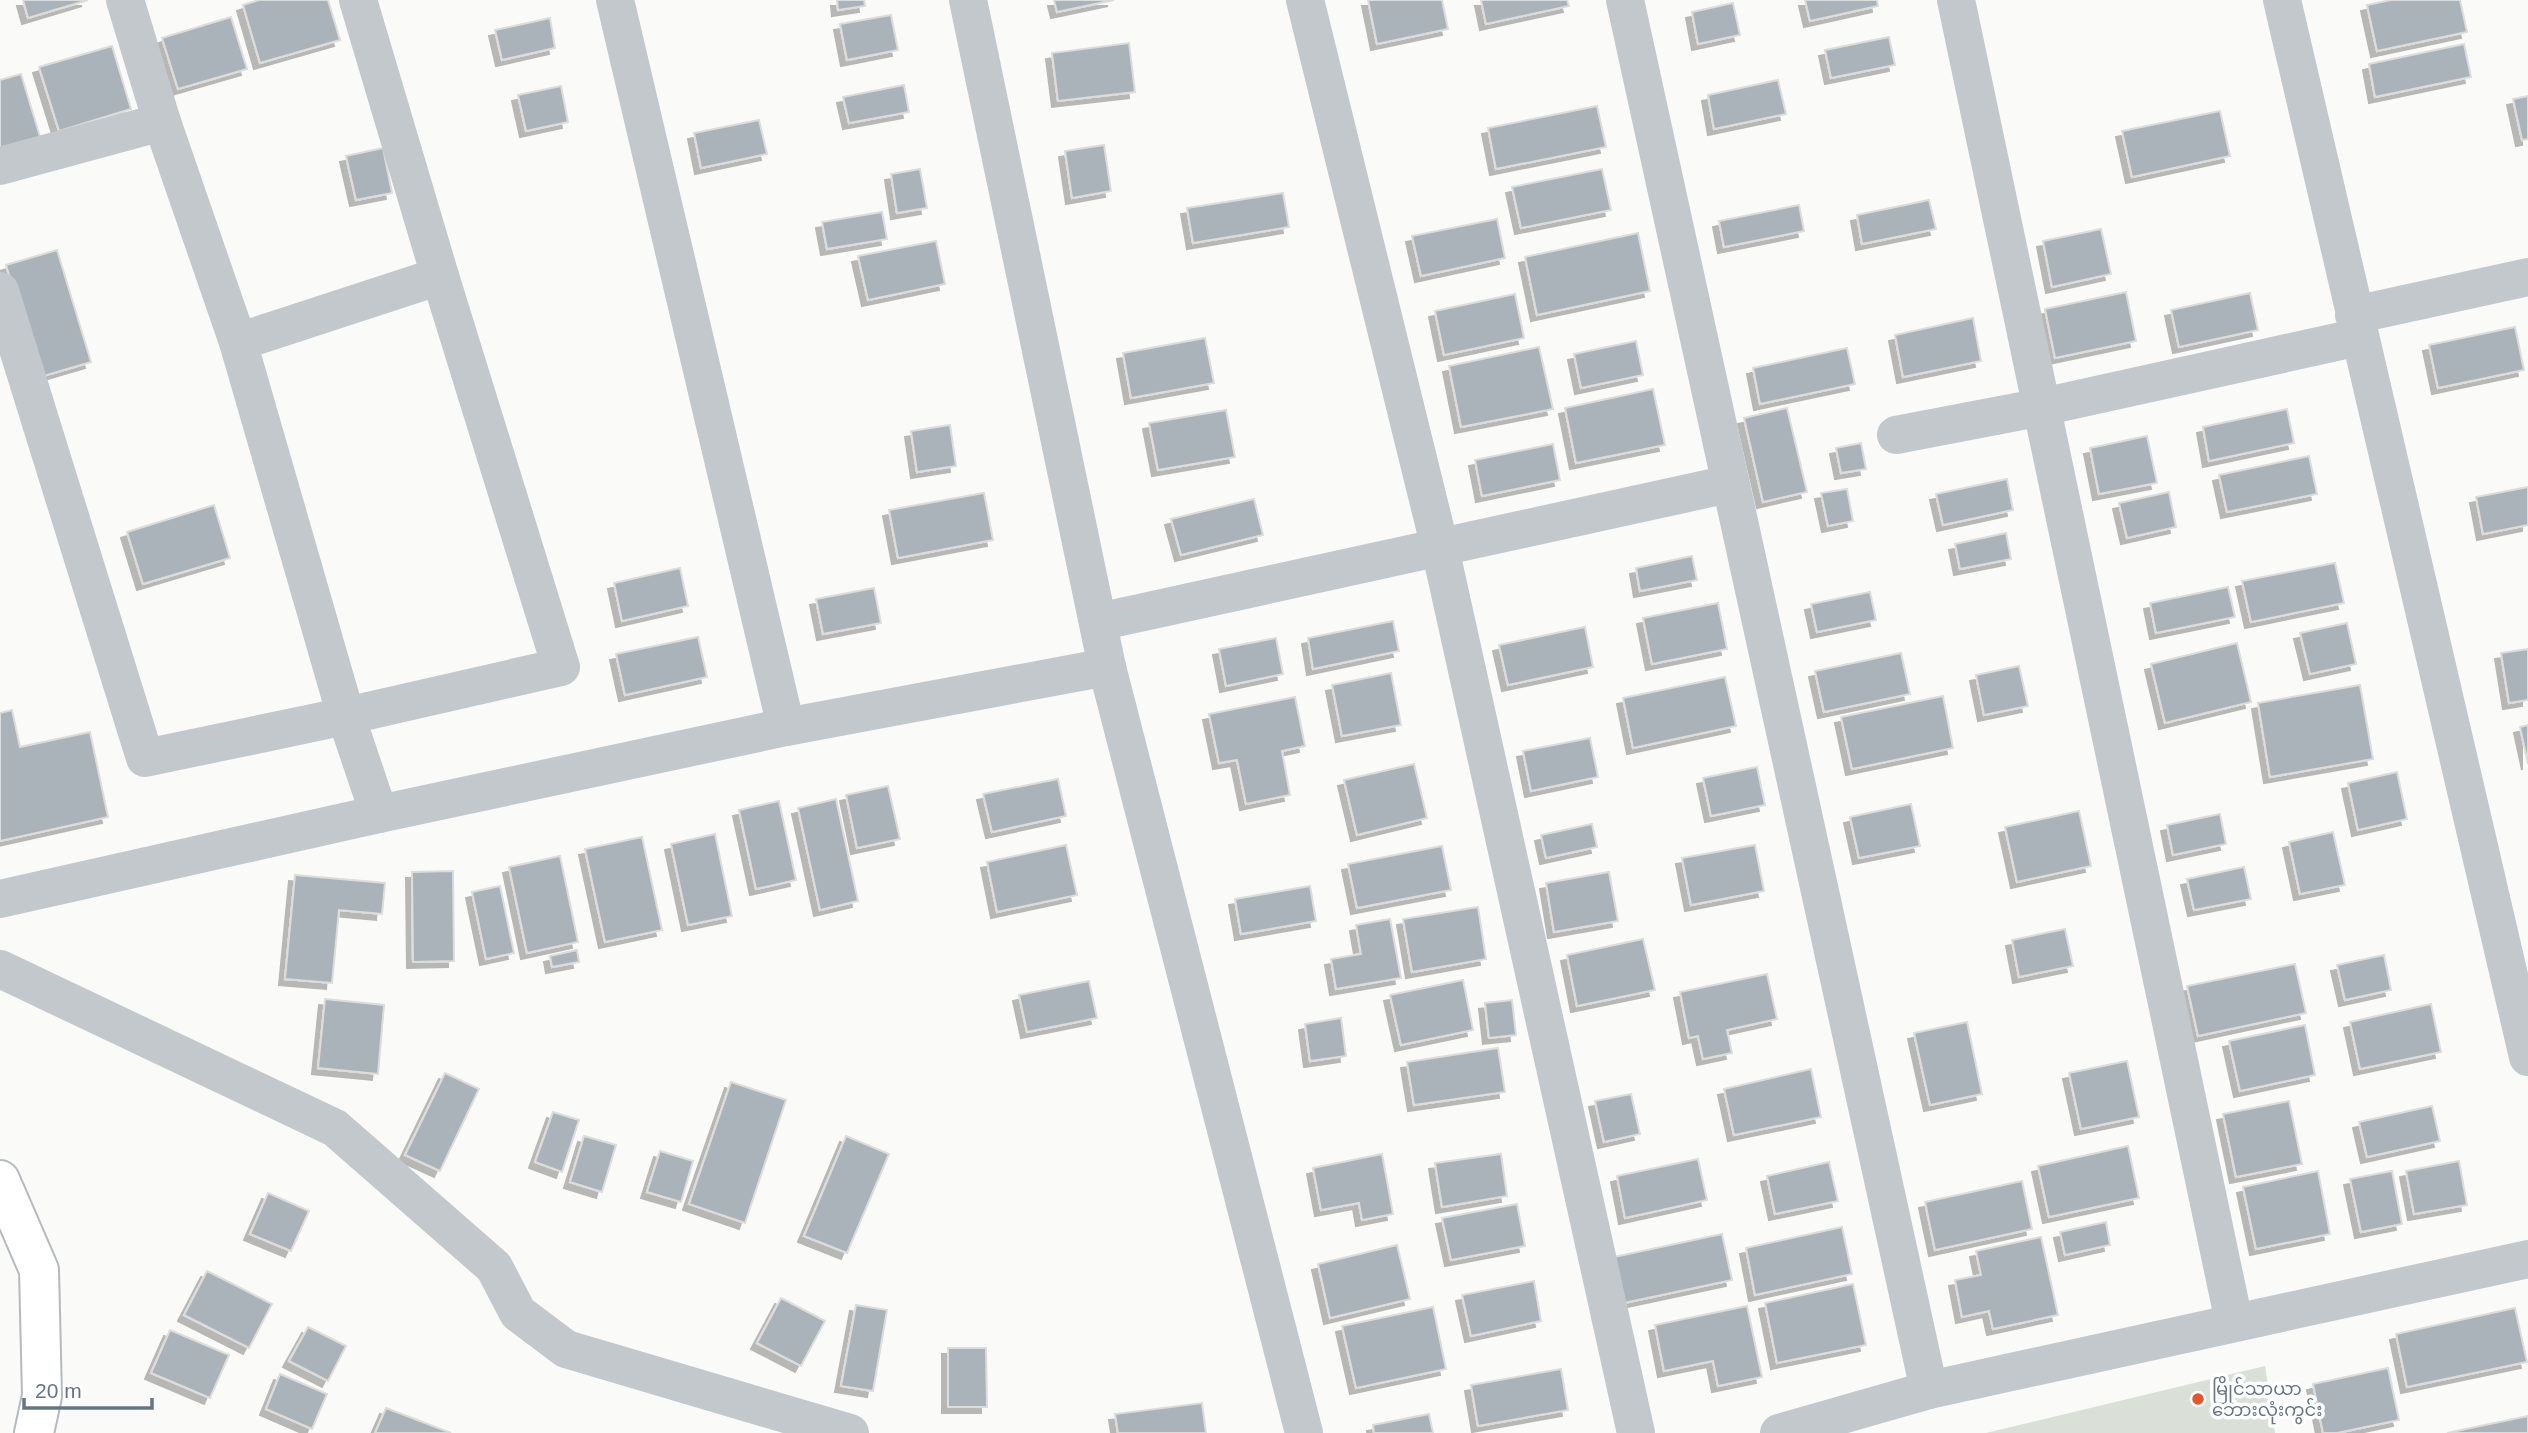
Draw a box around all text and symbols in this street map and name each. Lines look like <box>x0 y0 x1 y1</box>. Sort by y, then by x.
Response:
scale bar <box>24 1366 152 1410</box>
place label: မြိုင်သာယာ ဘေားလုံးကွင်း <box>2212 1375 2322 1425</box>
text: 20 m <box>35 1379 82 1402</box>
marker: မြိုင်သာယာ ဘေားလုံးကွင်း <box>2190 1391 2206 1407</box>

